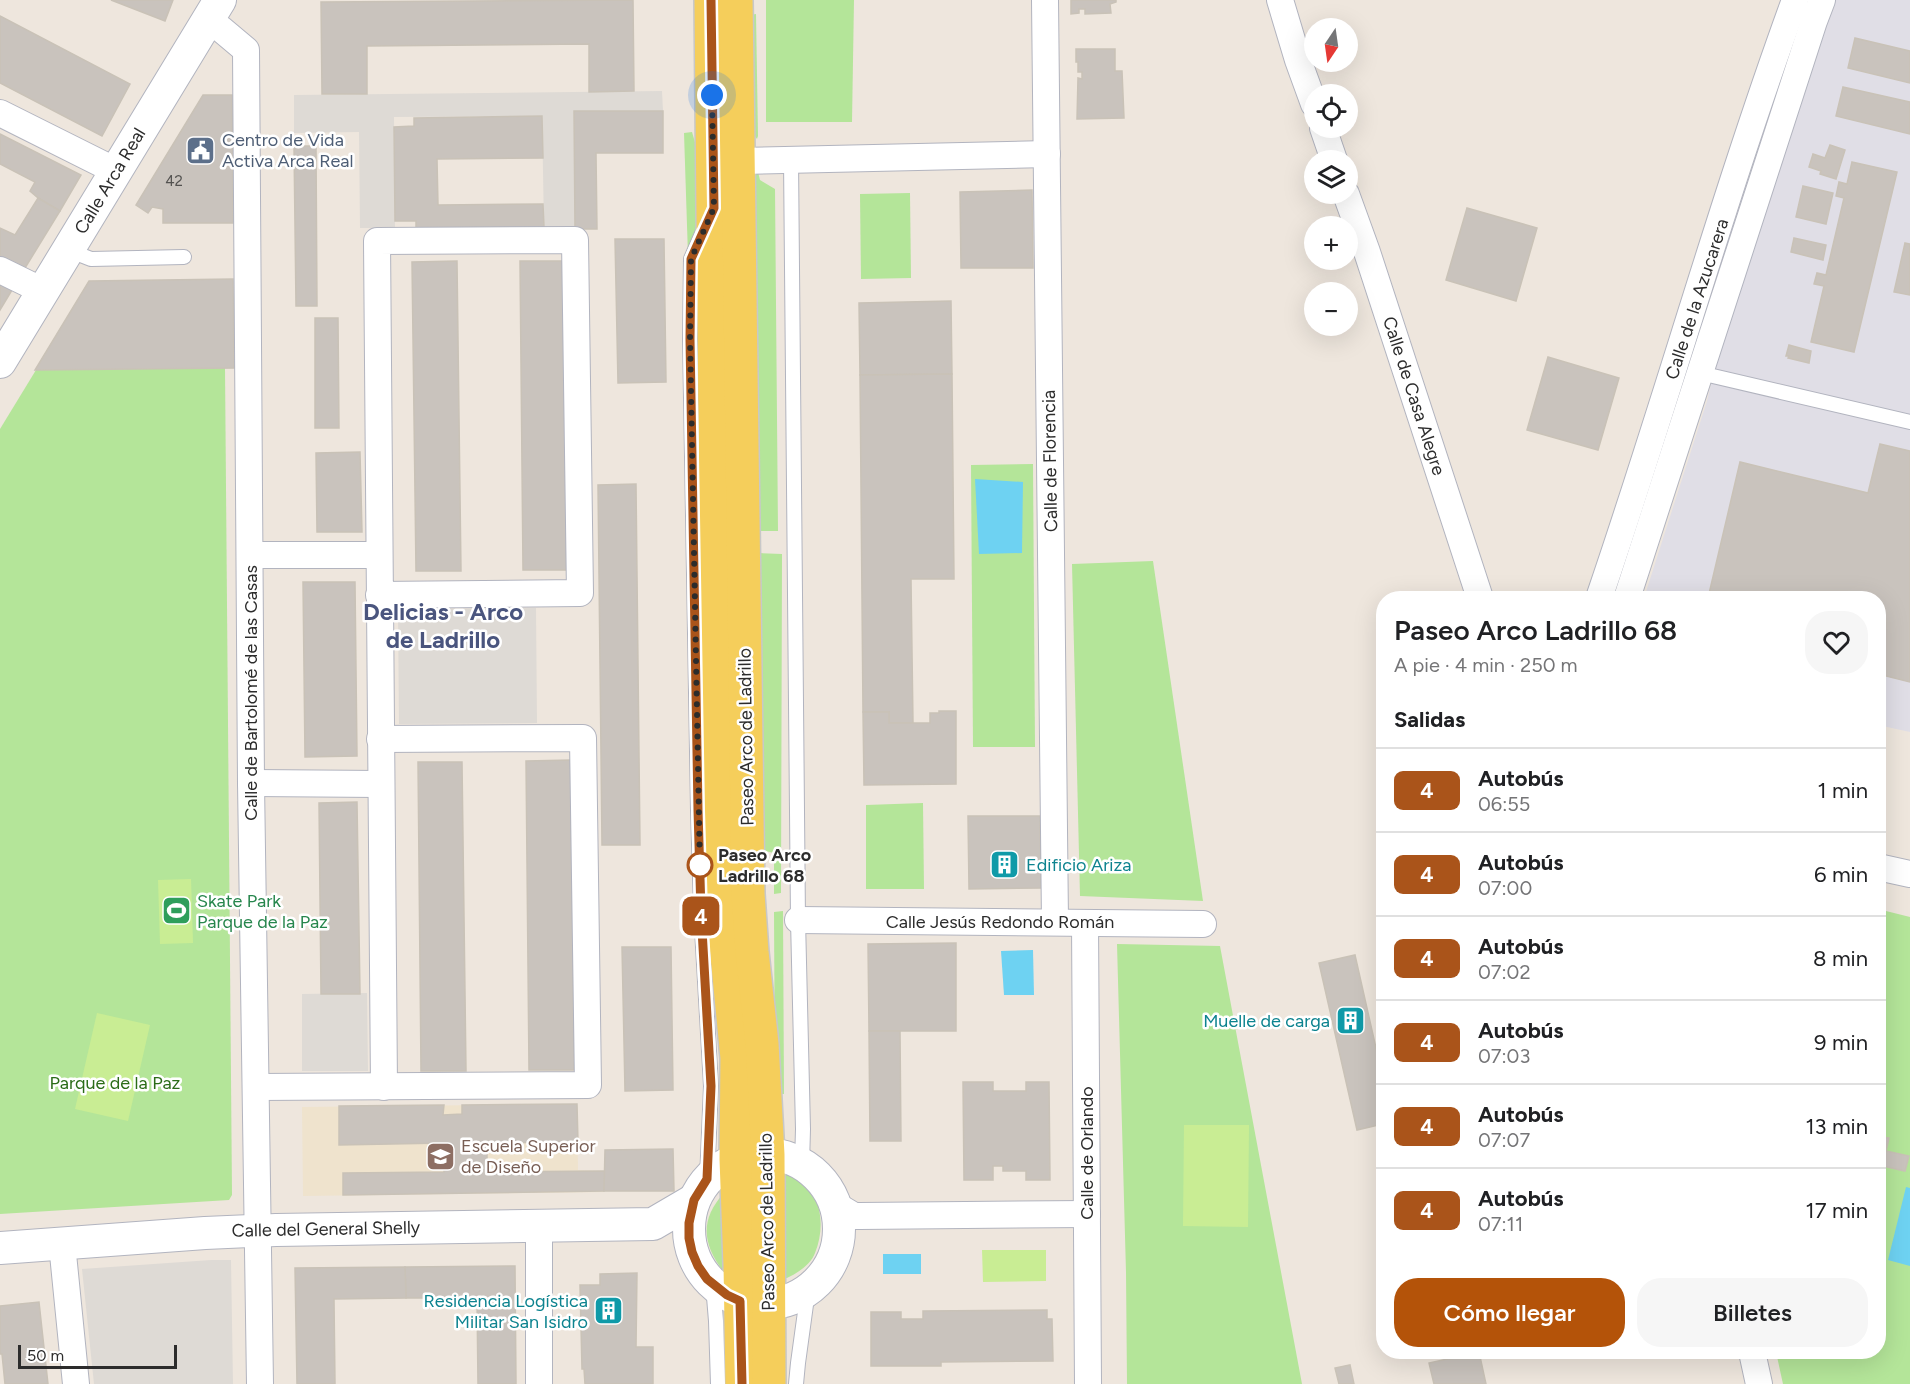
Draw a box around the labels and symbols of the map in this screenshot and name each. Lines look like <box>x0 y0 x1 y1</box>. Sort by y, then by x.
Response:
north arrow <box>1304 18 1358 72</box>
your location <box>697 80 727 110</box>
street label: Calle Arca Real <box>70 124 150 238</box>
place label: Centro de Vida Activa Arca Real <box>222 129 353 172</box>
public building icon: Centro de Vida Activa Arca Real <box>185 134 217 166</box>
house number: 42 <box>165 172 183 190</box>
street label: Calle de la Azucarera <box>1661 216 1733 382</box>
street label: Calle de Casa Alegre <box>1378 314 1450 478</box>
street label: Calle de Florencia <box>1038 390 1062 532</box>
street label: Calle de Bartolomé de las Casas <box>240 565 262 821</box>
district label: Delicias - Arco de Ladrillo <box>363 597 523 654</box>
street label: Paseo Arco de Ladrillo <box>733 648 759 826</box>
place label: Paseo Arco Ladrillo 68 <box>718 844 811 887</box>
building icon: Edificio Ariza <box>989 849 1021 881</box>
marker: Paseo Arco Ladrillo 68 <box>687 852 713 878</box>
place label: Edificio Ariza <box>1026 854 1131 876</box>
place label: Skate Park Parque de la Paz <box>197 890 328 933</box>
sports icon: Skate Park Parque de la Paz <box>160 895 192 927</box>
line badge: 4 <box>682 896 720 936</box>
street label: Calle Jesús Redondo Román <box>886 911 1114 933</box>
building icon: Muelle de carga <box>1335 1005 1367 1037</box>
place label: Muelle de carga <box>1203 1010 1330 1032</box>
park label: Parque de la Paz <box>50 1072 181 1094</box>
street label: Calle de Orlando <box>1076 1086 1098 1220</box>
street label: Paseo Arco de Ladrillo <box>754 1133 780 1311</box>
place label: Escuela Superior de Diseño <box>461 1135 596 1178</box>
school or university icon: Escuela Superior de Diseño <box>424 1140 456 1172</box>
street label: Calle del General Shelly <box>232 1216 421 1242</box>
place label: Residencia Logística Militar San Isidro <box>424 1290 588 1333</box>
building icon: Residencia Logística Militar San Isidro <box>593 1295 625 1327</box>
scale bar <box>18 1342 177 1370</box>

